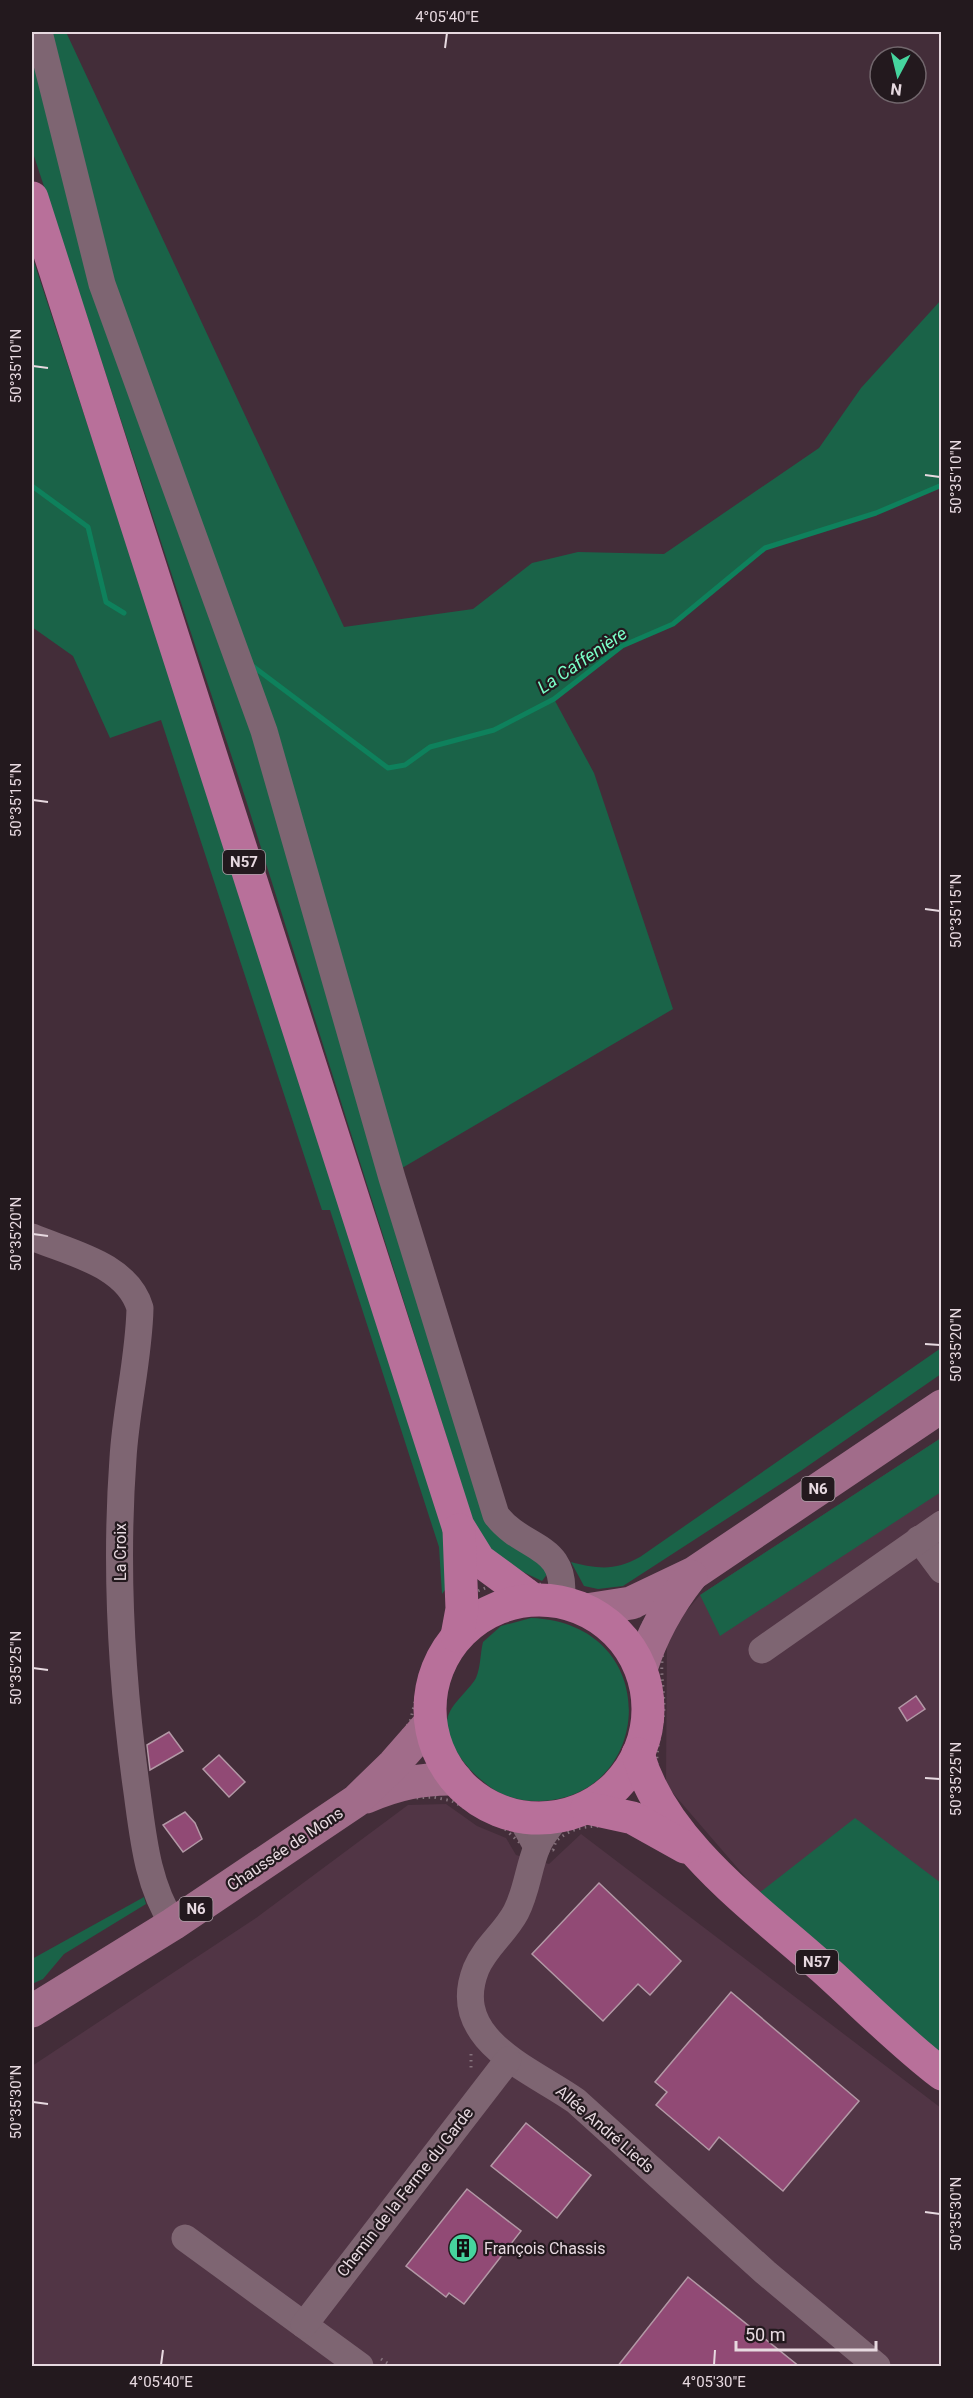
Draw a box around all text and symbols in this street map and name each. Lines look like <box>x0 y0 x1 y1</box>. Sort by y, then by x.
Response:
text: 4°05'40"E <box>415 8 479 26</box>
north arrow <box>868 45 928 105</box>
text: N <box>889 79 903 100</box>
text: 50°35'10"N <box>7 329 25 403</box>
text: 50°35'10"N <box>947 440 965 514</box>
water label: La Caffenière <box>533 622 631 698</box>
text: 50°35'15"N <box>7 763 25 837</box>
road number: N57 <box>223 850 265 874</box>
text: 50°35'15"N <box>947 874 965 948</box>
text: 50°35'20"N <box>7 1197 25 1271</box>
text: 50°35'20"N <box>947 1308 965 1382</box>
road number: N6 <box>802 1477 834 1501</box>
street label: La Croix <box>111 1523 130 1581</box>
text: 50°35'25"N <box>7 1631 25 1705</box>
text: 50°35'25"N <box>947 1742 965 1816</box>
street label: Chaussée de Mons <box>223 1803 347 1895</box>
road number: N6 <box>180 1897 212 1921</box>
road number: N57 <box>796 1950 838 1974</box>
text: 50°35'30"N <box>7 2065 25 2139</box>
street label: Allée André Lieds <box>552 2081 658 2177</box>
street label: Chemin de la Ferme du Garde <box>333 2104 477 2280</box>
text: 50°35'30"N <box>947 2177 965 2251</box>
building icon: François Chassis <box>447 2232 479 2264</box>
place label: François Chassis <box>484 2239 606 2258</box>
scale bar <box>736 2314 876 2352</box>
text: 50 m <box>745 2324 785 2345</box>
text: 4°05'40"E <box>129 2373 193 2391</box>
text: 4°05'30"E <box>682 2373 746 2391</box>

